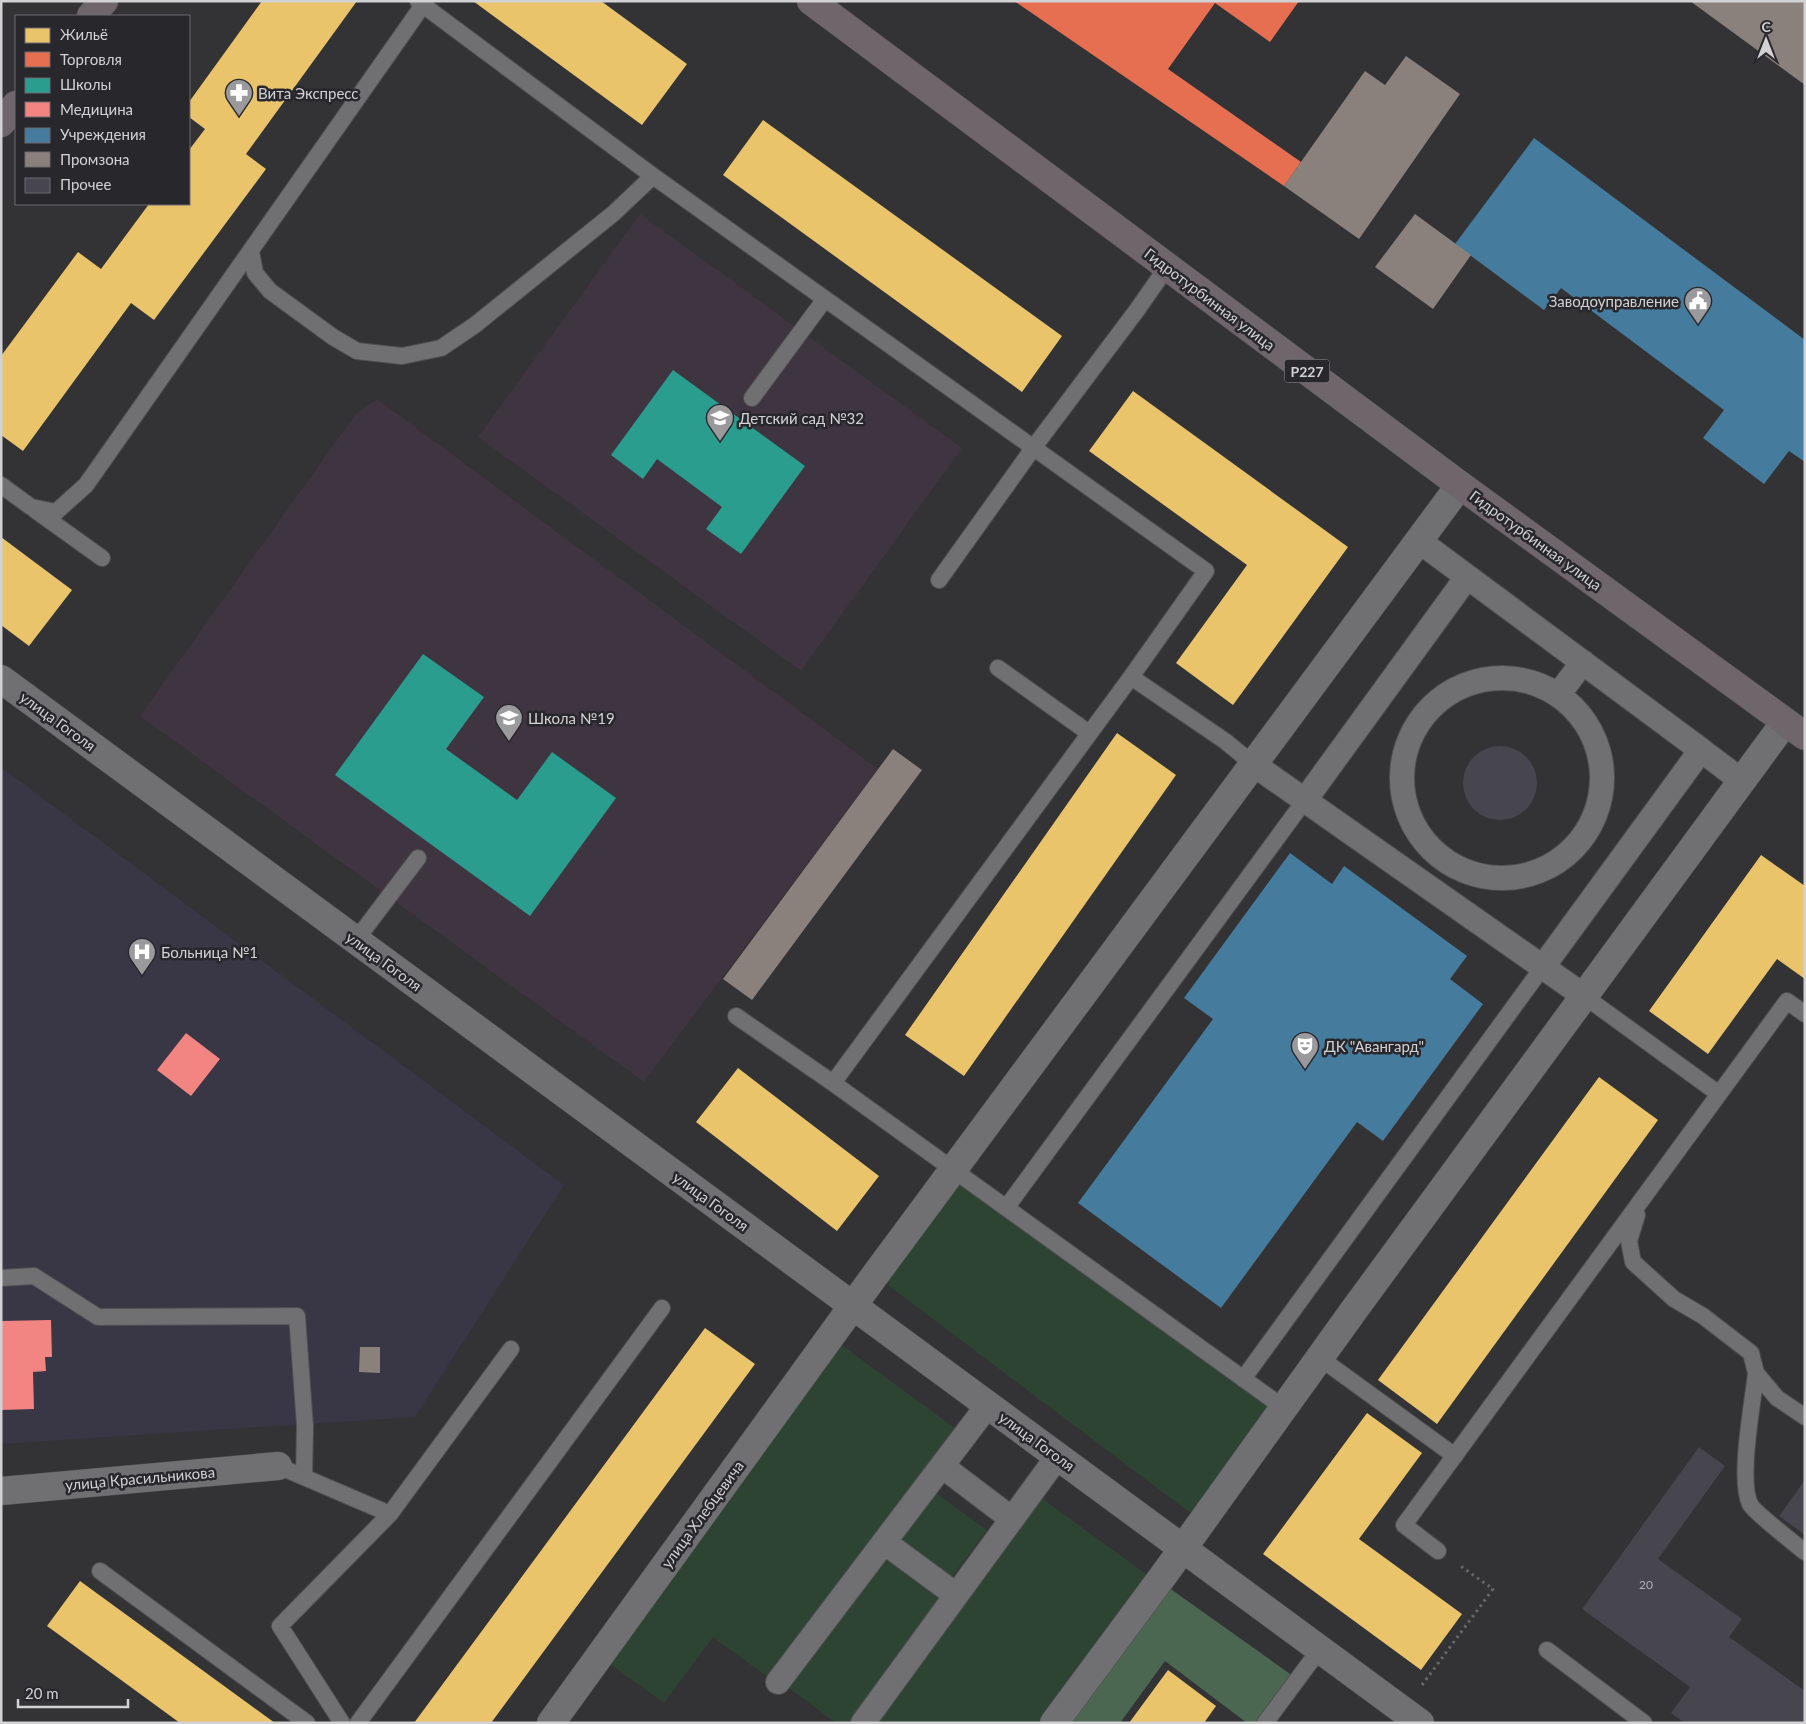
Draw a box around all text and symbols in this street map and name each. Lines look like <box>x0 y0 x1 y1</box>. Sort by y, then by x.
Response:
legend <box>15 15 190 205</box>
north arrow <box>1741 15 1791 65</box>
text: С <box>1761 18 1771 35</box>
text: Жильё <box>60 25 108 43</box>
text: Торговля <box>60 50 122 68</box>
text: Школы <box>60 75 111 93</box>
pharmacy icon: Вита Экспресс <box>224 78 254 117</box>
place label: Вита Экспресс <box>258 84 359 102</box>
text: Медицина <box>60 100 133 118</box>
text: Учреждения <box>60 125 146 143</box>
text: Промзона <box>60 150 130 168</box>
text: Прочее <box>60 175 111 193</box>
street label: Гидротурбинная улица <box>1141 244 1279 354</box>
public building icon: Заводоуправление <box>1683 286 1713 325</box>
place label: Заводоуправление <box>1549 292 1679 310</box>
road number: Р227 <box>1284 360 1330 382</box>
school or university icon: Детский сад №32 <box>705 403 735 442</box>
place label: Детский сад №32 <box>739 409 864 427</box>
street label: Гидротурбинная улица <box>1467 486 1605 594</box>
street label: улица Гоголя <box>17 688 99 754</box>
school or university icon: Школа №19 <box>494 703 524 742</box>
place label: Школа №19 <box>528 709 615 727</box>
street label: улица Гоголя <box>343 928 425 994</box>
hospital icon: Больница №1 <box>127 937 157 976</box>
place label: Больница №1 <box>161 943 258 961</box>
theatre icon: ДК "Авангард" <box>1290 1031 1320 1070</box>
place label: ДК "Авангард" <box>1324 1037 1424 1055</box>
street label: улица Гоголя <box>670 1168 752 1234</box>
street label: улица Гоголя <box>996 1408 1078 1474</box>
street label: улица Хлебцевича <box>657 1457 747 1571</box>
street label: улица Красильникова <box>64 1462 216 1494</box>
house number: 20 <box>1639 1577 1653 1592</box>
scale bar <box>18 1676 128 1708</box>
text: 20 m <box>25 1684 59 1702</box>

